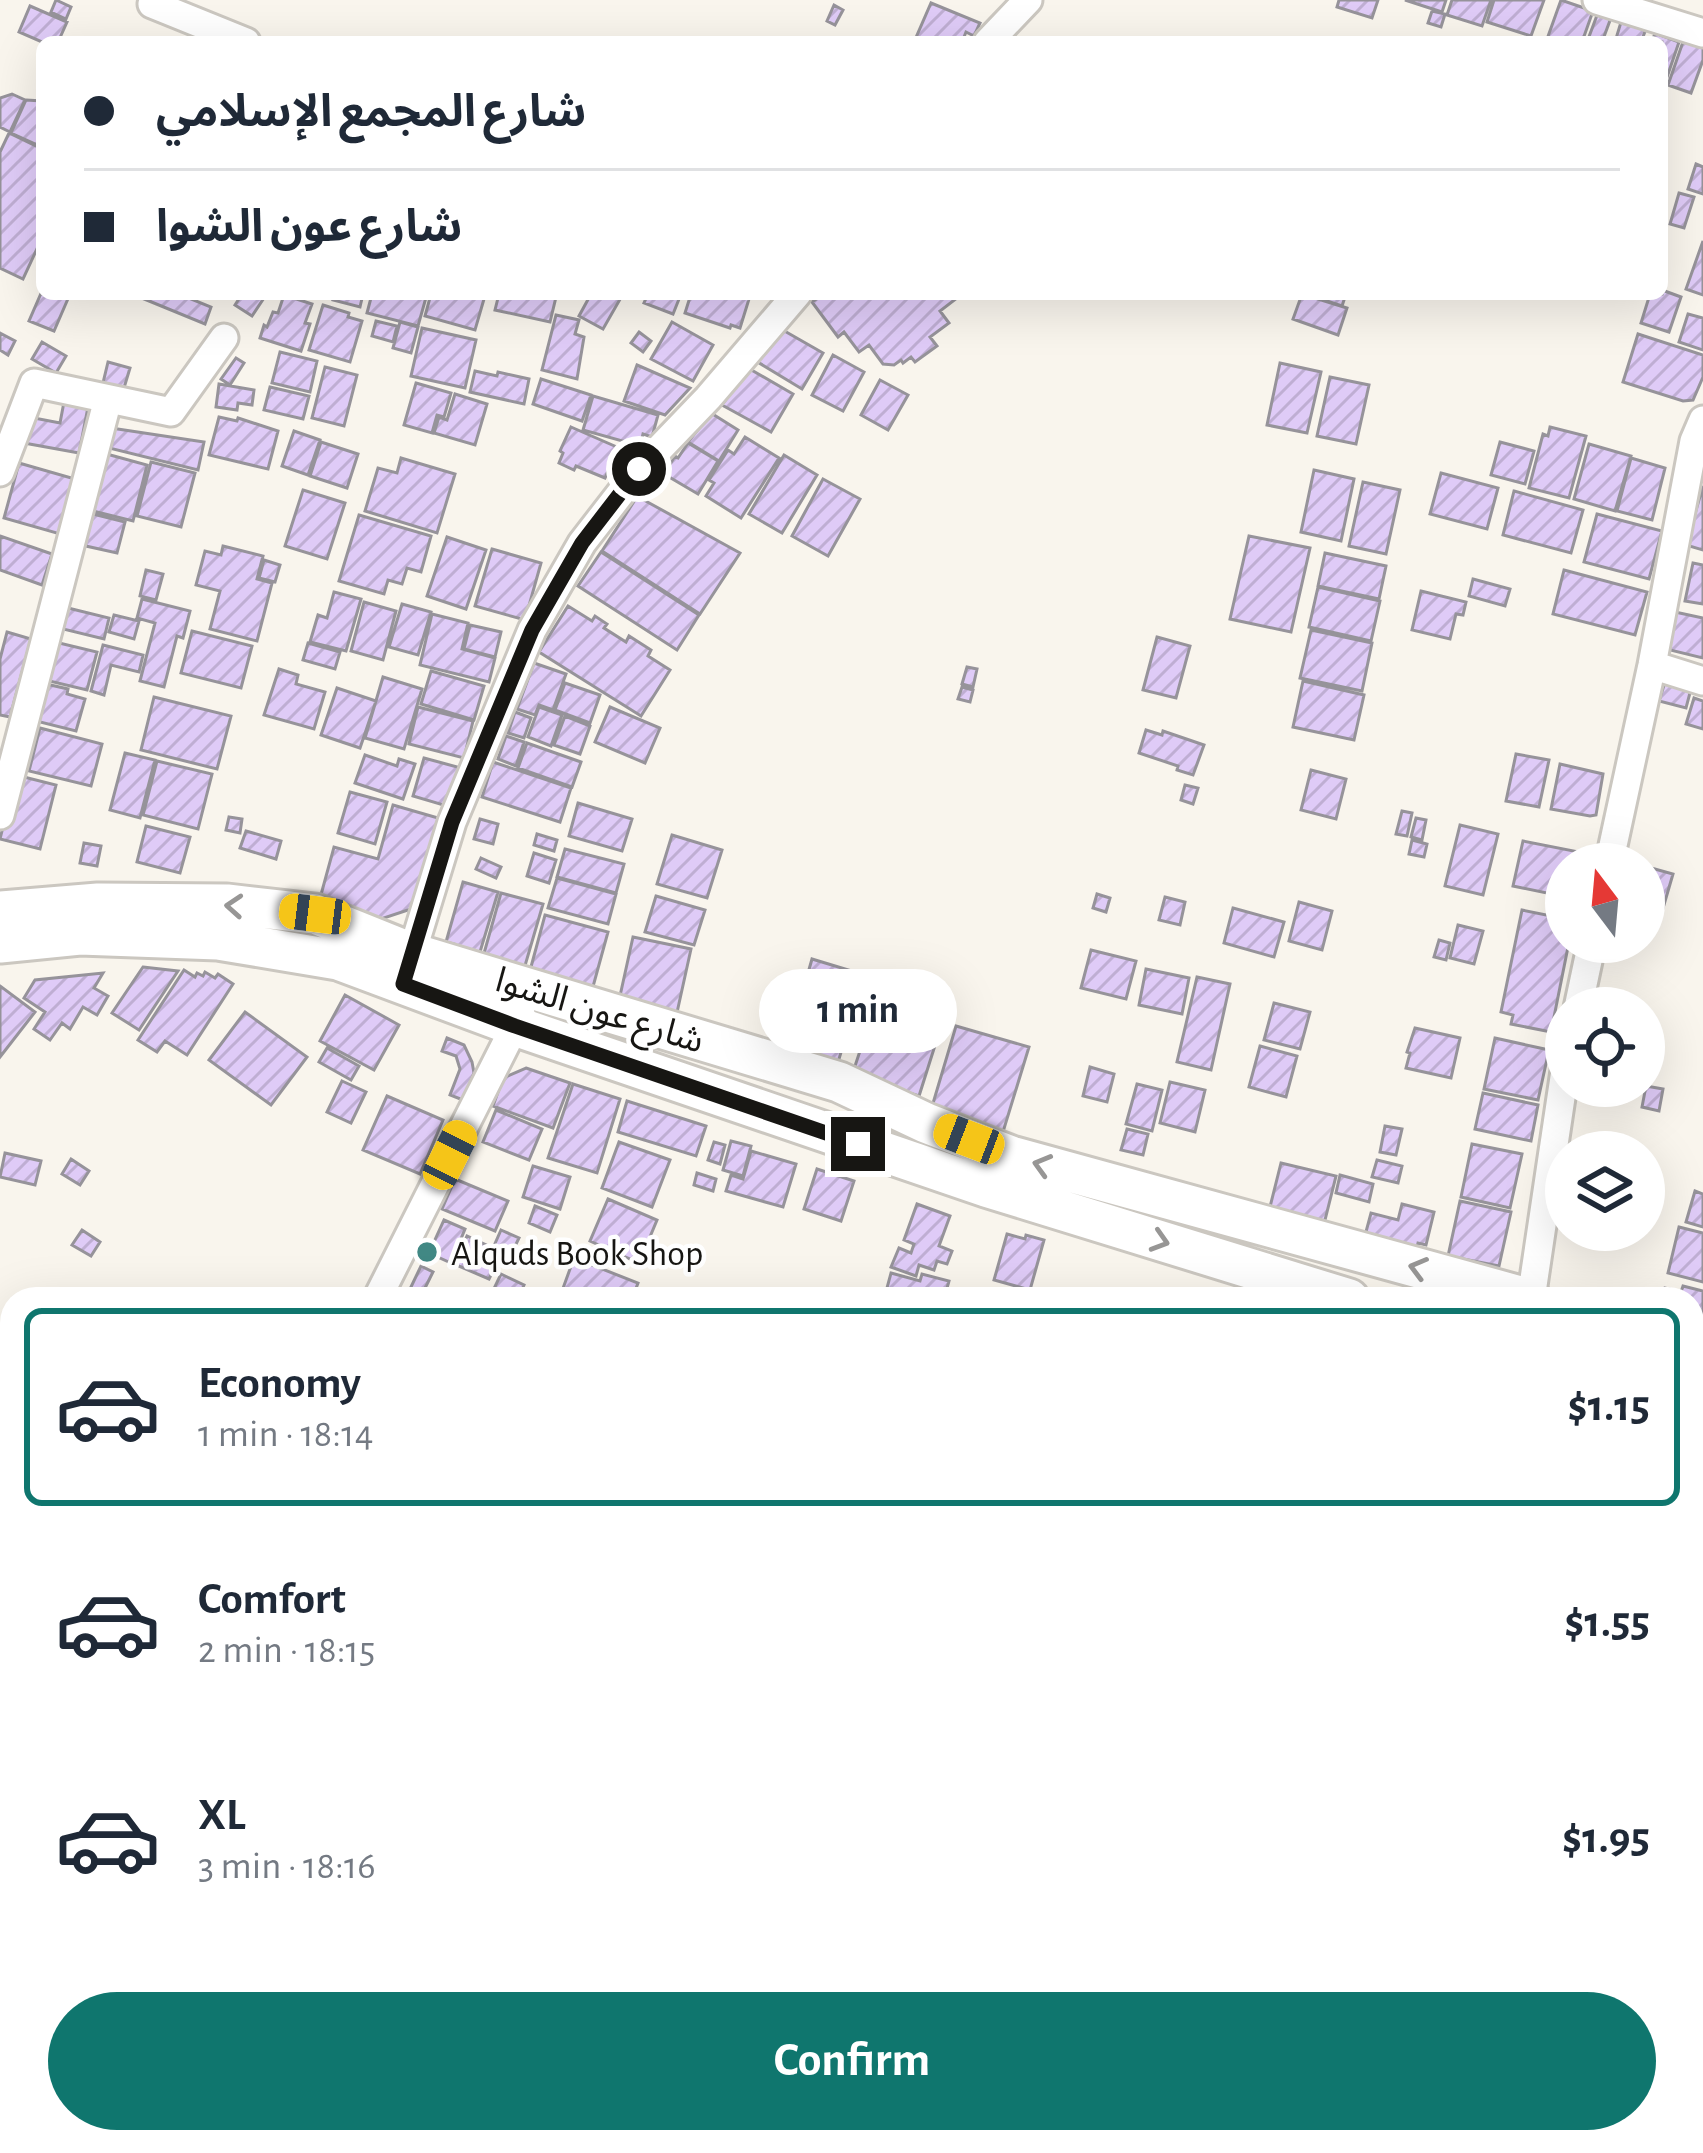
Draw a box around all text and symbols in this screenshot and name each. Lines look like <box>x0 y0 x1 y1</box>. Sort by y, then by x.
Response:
text: شارع المجمع الإسلامي <box>156 90 586 135</box>
text: شارع عون الشوا <box>156 205 462 250</box>
route start <box>612 442 666 496</box>
north arrow <box>1545 843 1665 963</box>
map controls <box>1545 843 1665 1251</box>
car <box>277 892 353 936</box>
one-way arrow <box>224 893 243 919</box>
street label: شارع عون الشوا <box>489 962 708 1066</box>
callout: 1 min <box>759 970 957 1054</box>
button: locate <box>1545 987 1665 1107</box>
text: 1 min <box>817 991 899 1030</box>
car <box>929 1109 1009 1169</box>
car <box>418 1115 482 1195</box>
route end <box>831 1117 885 1171</box>
button: layers <box>1545 1131 1665 1251</box>
one-way arrow <box>1032 1154 1053 1179</box>
one-way arrow <box>1149 1227 1170 1252</box>
place label: Alquds Book Shop <box>451 1236 703 1272</box>
marker: Alquds Book Shop <box>414 1239 440 1265</box>
one-way arrow <box>1409 1257 1429 1282</box>
icon: car <box>54 1353 162 1461</box>
text: Economy <box>198 1361 361 1406</box>
text: $1.15 <box>1568 1384 1650 1429</box>
text: 1 min · 18:14 <box>198 1415 373 1454</box>
icon: car <box>54 1569 162 1677</box>
text: Comfort <box>198 1577 346 1622</box>
text: $1.55 <box>1564 1600 1650 1645</box>
text: 2 min · 18:15 <box>198 1631 375 1670</box>
icon: car <box>54 1785 162 1893</box>
text: XL <box>198 1793 246 1838</box>
text: $1.95 <box>1562 1816 1650 1861</box>
text: 3 min · 18:16 <box>198 1847 376 1886</box>
button: Confirm <box>48 1992 1656 2130</box>

